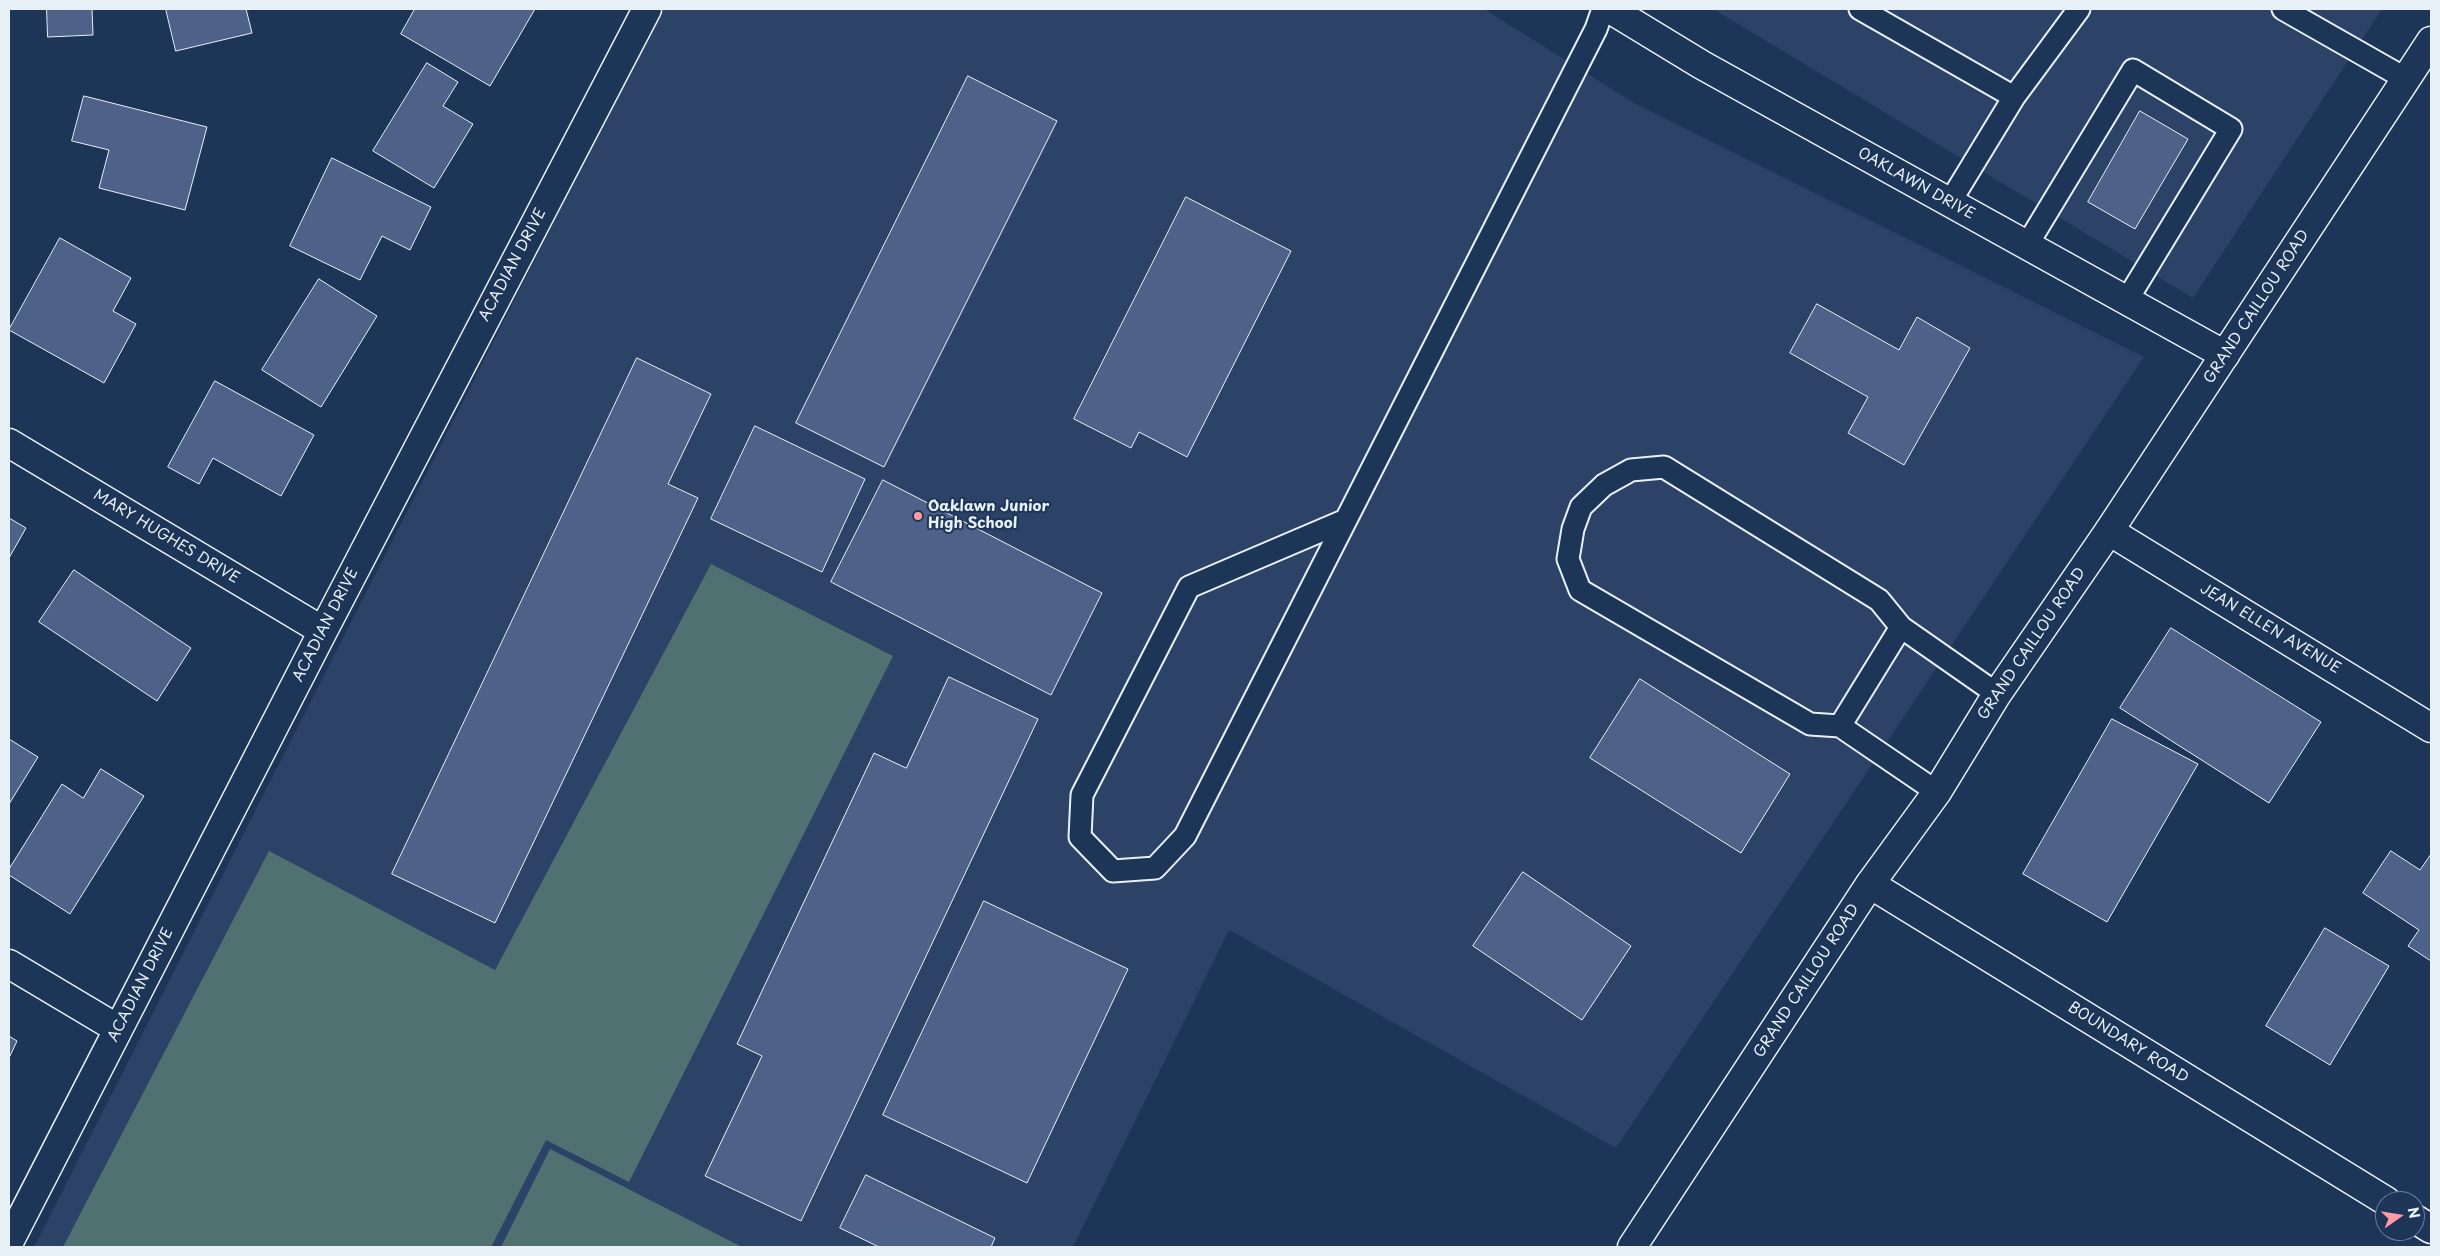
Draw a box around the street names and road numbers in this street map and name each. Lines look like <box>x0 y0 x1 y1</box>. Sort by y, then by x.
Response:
street label: OAKLAWN DRIVE <box>1854 144 1978 224</box>
street label: ACADIAN DRIVE <box>476 206 550 324</box>
street label: GRAND CAILLOU ROAD <box>2201 227 2313 387</box>
street label: MARY HUGHES DRIVE <box>90 486 242 588</box>
street label: GRAND CAILLOU ROAD <box>1974 564 2090 724</box>
street label: ACADIAN DRIVE <box>290 565 362 685</box>
street label: JEAN ELLEN AVENUE <box>2196 580 2344 678</box>
street label: GRAND CAILLOU ROAD <box>1751 901 1863 1061</box>
street label: ACADIAN DRIVE <box>105 925 177 1045</box>
street label: BOUNDARY ROAD <box>2064 999 2192 1087</box>

